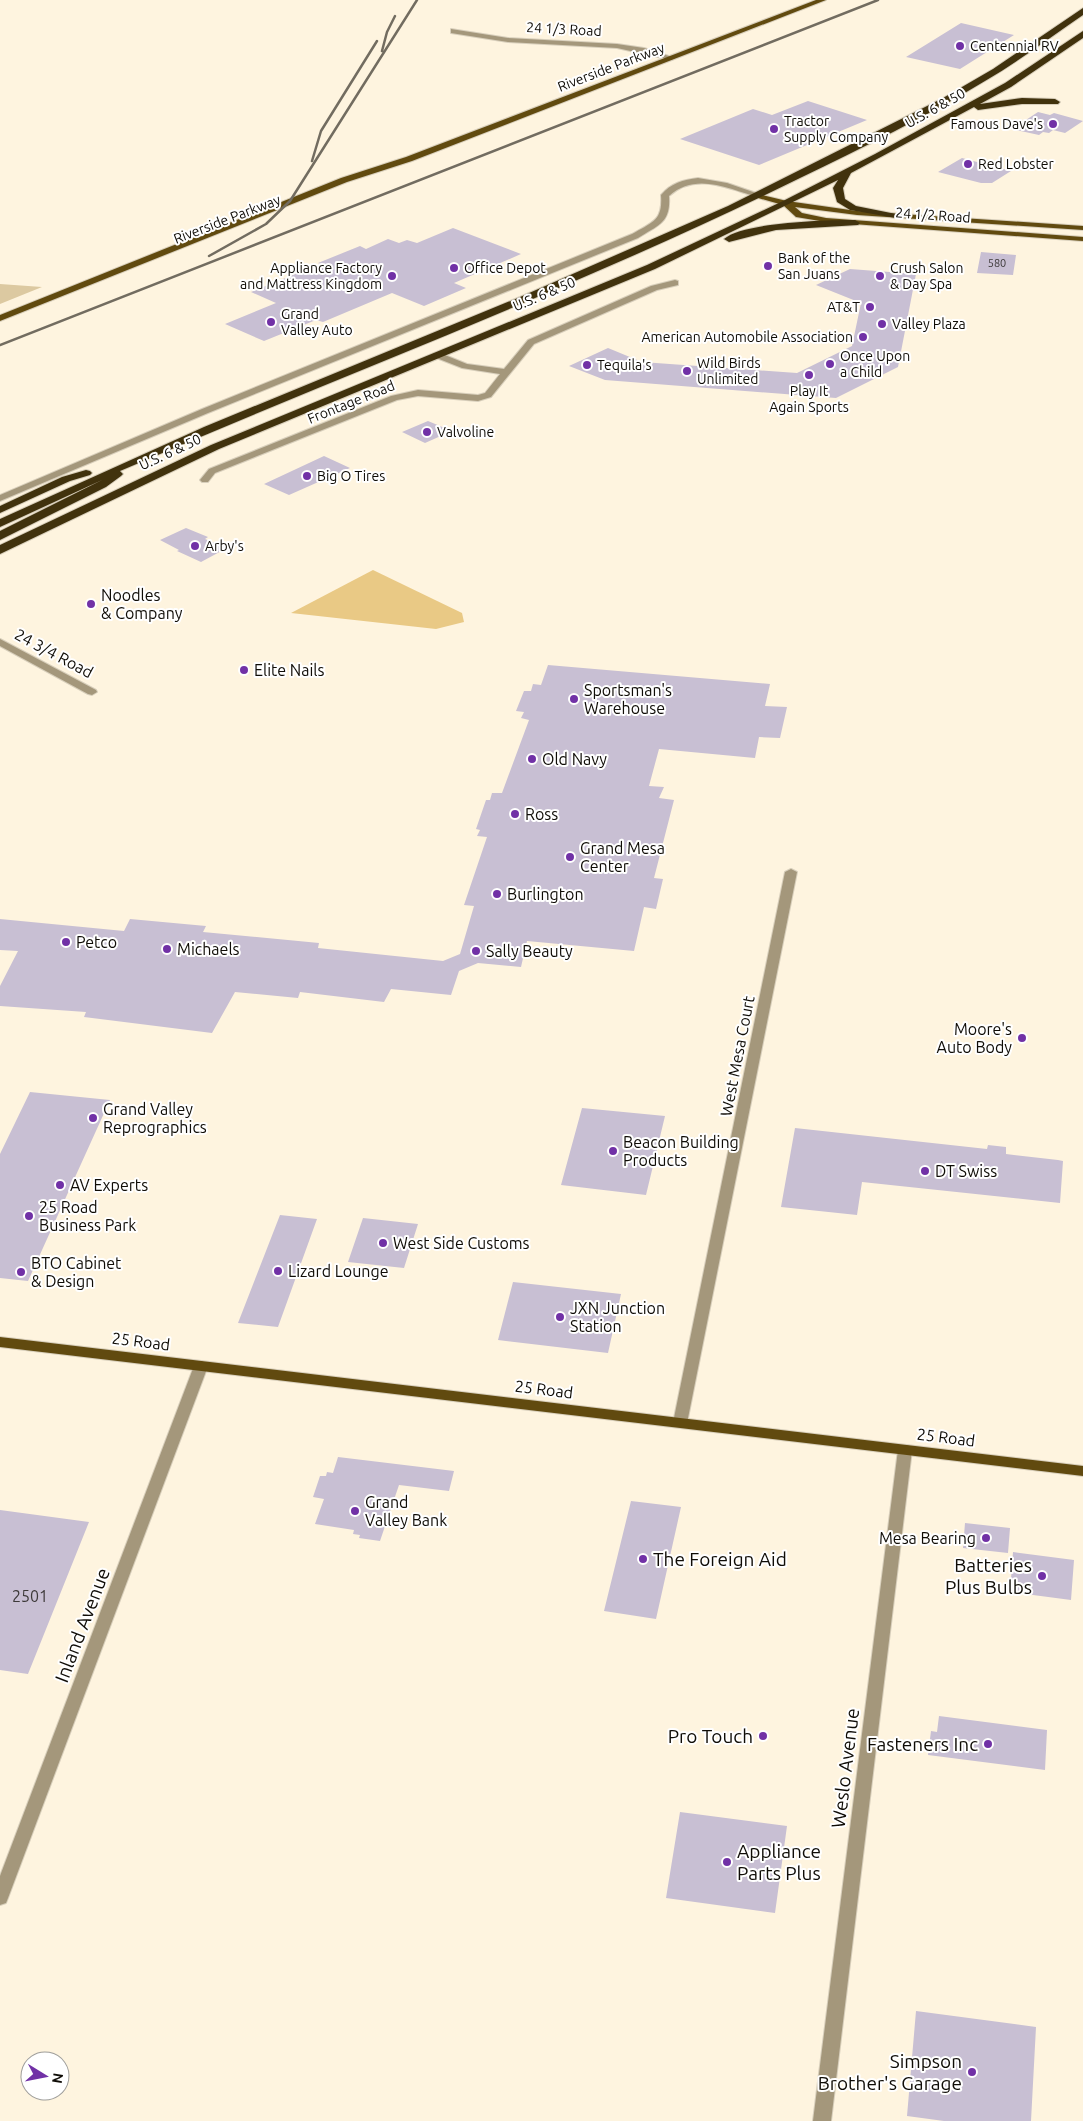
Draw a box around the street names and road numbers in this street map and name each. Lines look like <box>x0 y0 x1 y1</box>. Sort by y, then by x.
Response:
street label: 24 1/3 Road <box>526 19 602 39</box>
street label: Riverside Parkway <box>555 39 667 95</box>
street label: U.S. 6 & 50 <box>902 85 968 131</box>
street label: Riverside Parkway <box>171 191 283 247</box>
street label: 24 1/2 Road <box>895 204 971 226</box>
street label: U.S. 6 & 50 <box>510 274 578 314</box>
street label: Frontage Road <box>305 377 397 427</box>
street label: U.S. 6 & 50 <box>137 431 204 473</box>
street label: 24 3/4 Road <box>12 625 96 681</box>
street label: West Mesa Court <box>716 993 758 1118</box>
street label: 25 Road <box>111 1328 171 1354</box>
street label: 25 Road <box>514 1376 574 1402</box>
street label: 25 Road <box>916 1424 976 1450</box>
street label: Inland Avenue <box>50 1565 114 1685</box>
street label: Weslo Avenue <box>827 1707 863 1829</box>

